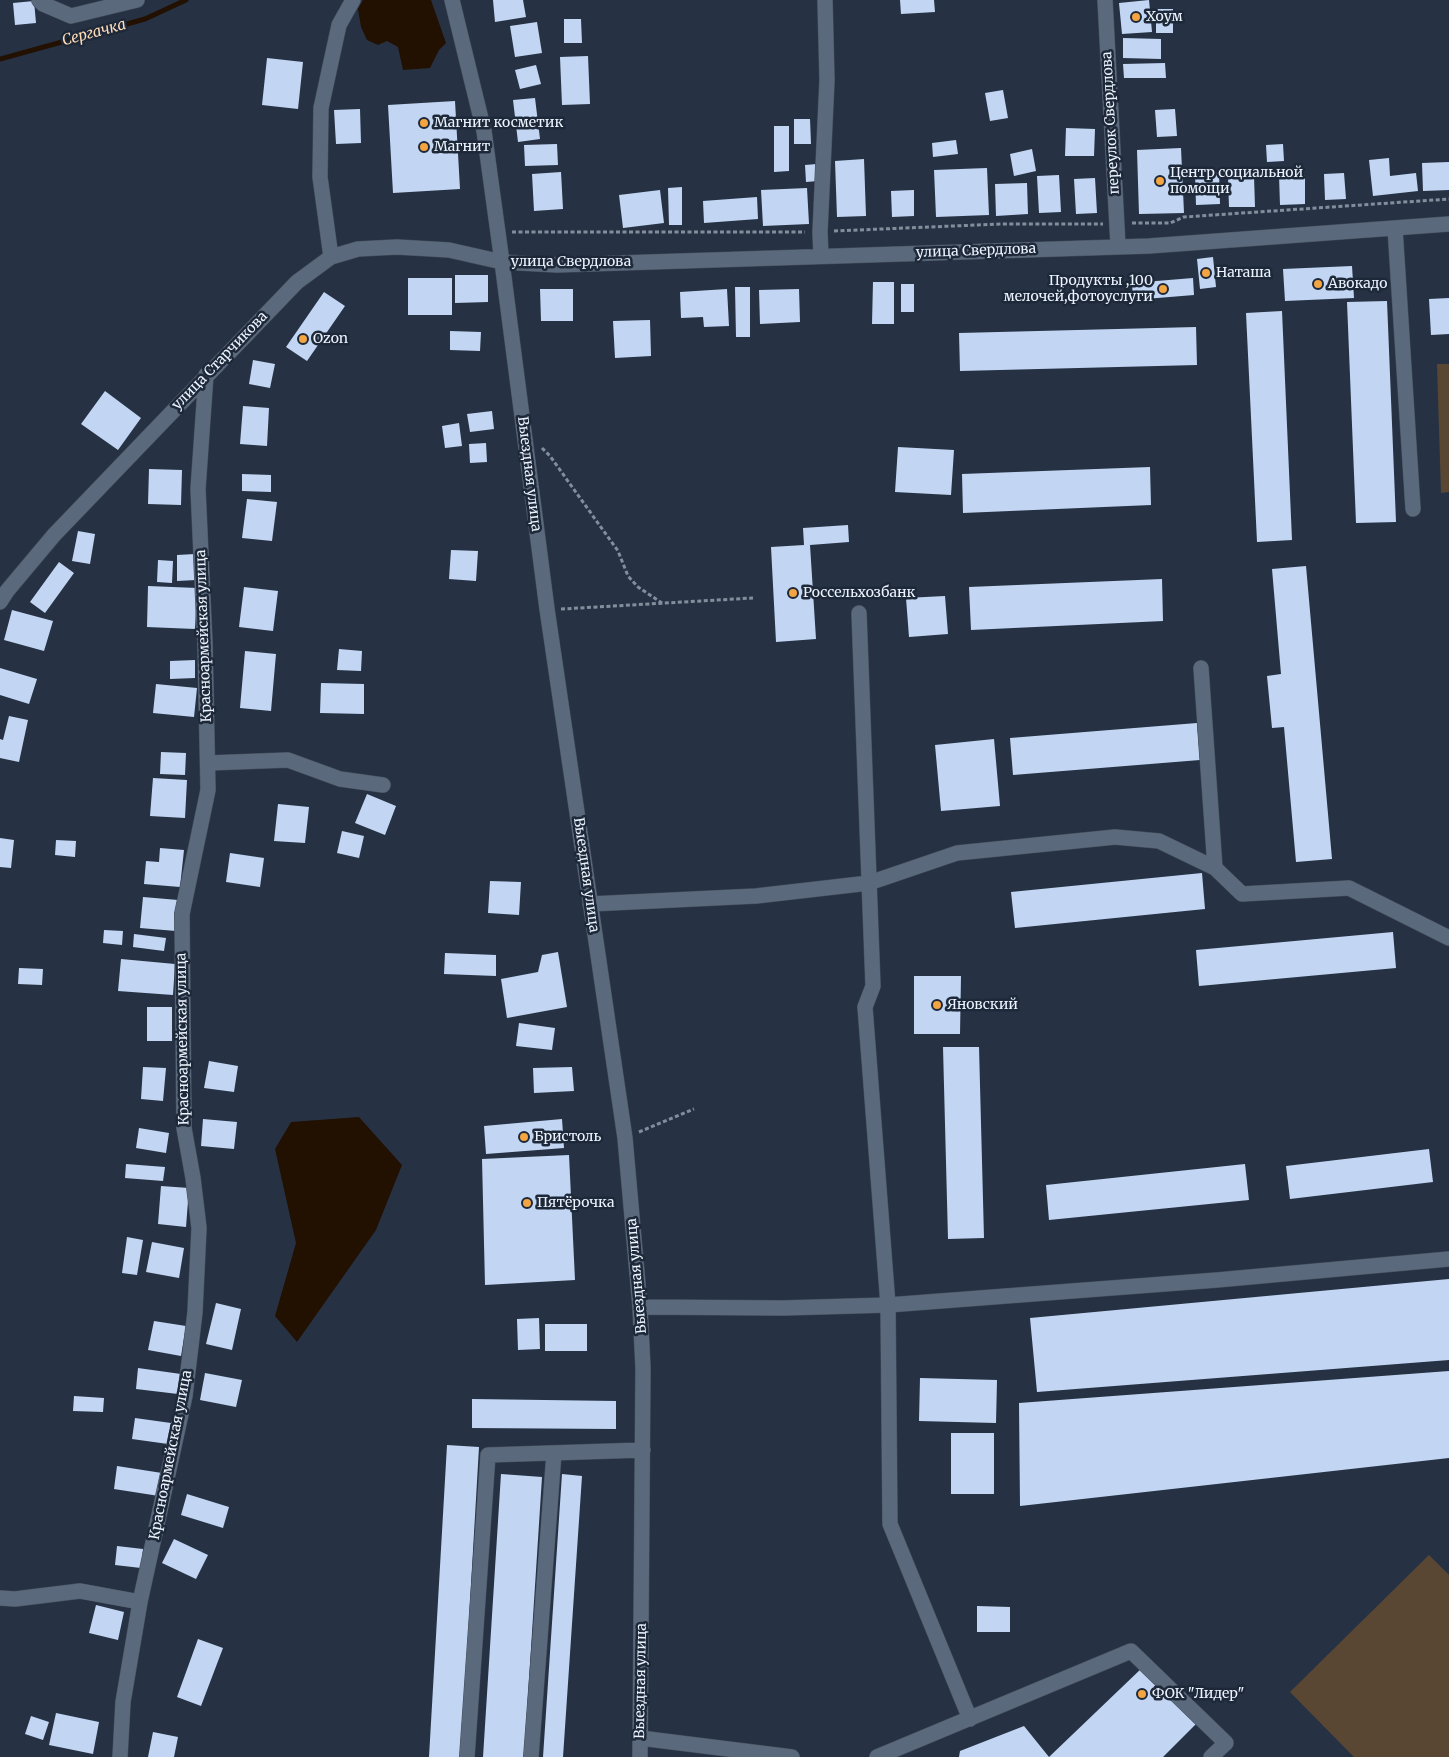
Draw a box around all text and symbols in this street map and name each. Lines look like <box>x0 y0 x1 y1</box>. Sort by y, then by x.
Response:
place label: Хоум <box>1146 9 1183 25</box>
marker: Хоум <box>1130 11 1142 23</box>
water label: Сергачка <box>60 16 128 50</box>
street label: переулок Свердлова <box>1099 51 1123 195</box>
place label: Магнит косметик <box>434 115 563 131</box>
marker: Магнит косметик <box>418 117 430 129</box>
place label: Магнит <box>434 139 490 155</box>
marker: Магнит <box>418 141 430 153</box>
place label: Центр социальной помощи <box>1170 165 1303 198</box>
marker: Центр социальной помощи <box>1154 175 1166 187</box>
street label: улица Свердлова <box>916 241 1036 261</box>
street label: улица Свердлова <box>511 254 631 270</box>
place label: Наташа <box>1216 265 1271 281</box>
marker: Наташа <box>1200 267 1212 279</box>
place label: Продукты ,100 мелочей,фотоуслуги <box>1004 273 1153 306</box>
place label: Авокадо <box>1328 276 1388 292</box>
marker: Авокадо <box>1312 278 1324 290</box>
marker: Продукты ,100 мелочей,фотоуслуги <box>1157 283 1169 295</box>
street label: улица Старчикова <box>169 308 271 414</box>
place label: Ozon <box>313 331 348 347</box>
marker: Ozon <box>297 333 309 345</box>
street label: Выездная улица <box>514 415 544 533</box>
street label: Красноармейская улица <box>193 549 215 723</box>
place label: Россельхозбанк <box>803 585 915 601</box>
marker: Россельхозбанк <box>787 587 799 599</box>
street label: Выездная улица <box>570 816 602 934</box>
street label: Красноармейская улица <box>173 953 193 1125</box>
place label: Яновский <box>947 997 1018 1013</box>
marker: Яновский <box>931 999 943 1011</box>
place label: Бристоль <box>534 1129 601 1145</box>
marker: Бристоль <box>518 1131 530 1143</box>
place label: Пятёрочка <box>537 1195 614 1211</box>
marker: Пятёрочка <box>521 1197 533 1209</box>
street label: Выездная улица <box>624 1218 650 1334</box>
street label: Красноармейская улица <box>146 1369 196 1541</box>
street label: Выездная улица <box>632 1623 650 1739</box>
place label: ФОК "Лидер" <box>1152 1686 1244 1702</box>
marker: ФОК "Лидер" <box>1136 1688 1148 1700</box>

